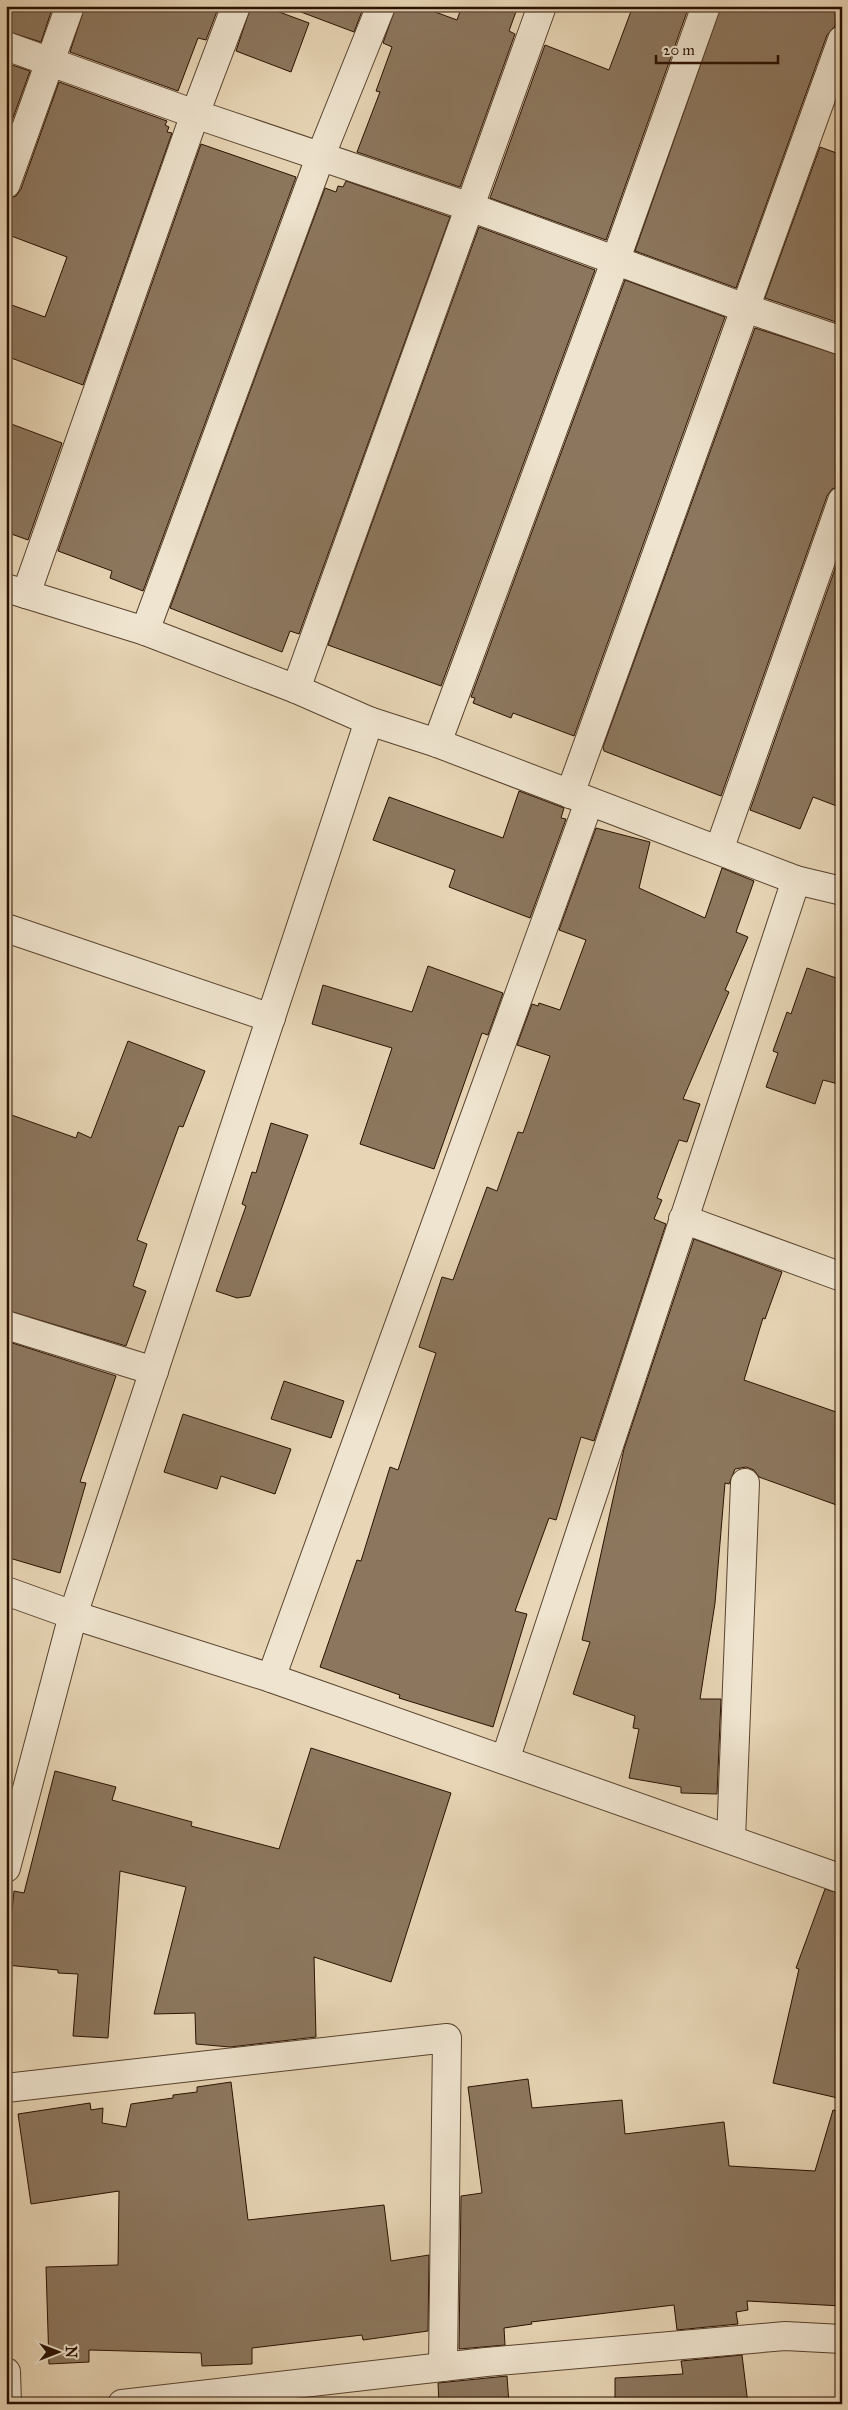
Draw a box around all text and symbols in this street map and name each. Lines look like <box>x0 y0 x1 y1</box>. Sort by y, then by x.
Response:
scale bar <box>656 32 778 64</box>
text: 20 m <box>663 41 695 59</box>
north arrow <box>32 2328 82 2378</box>
text: N <box>62 2346 79 2358</box>

